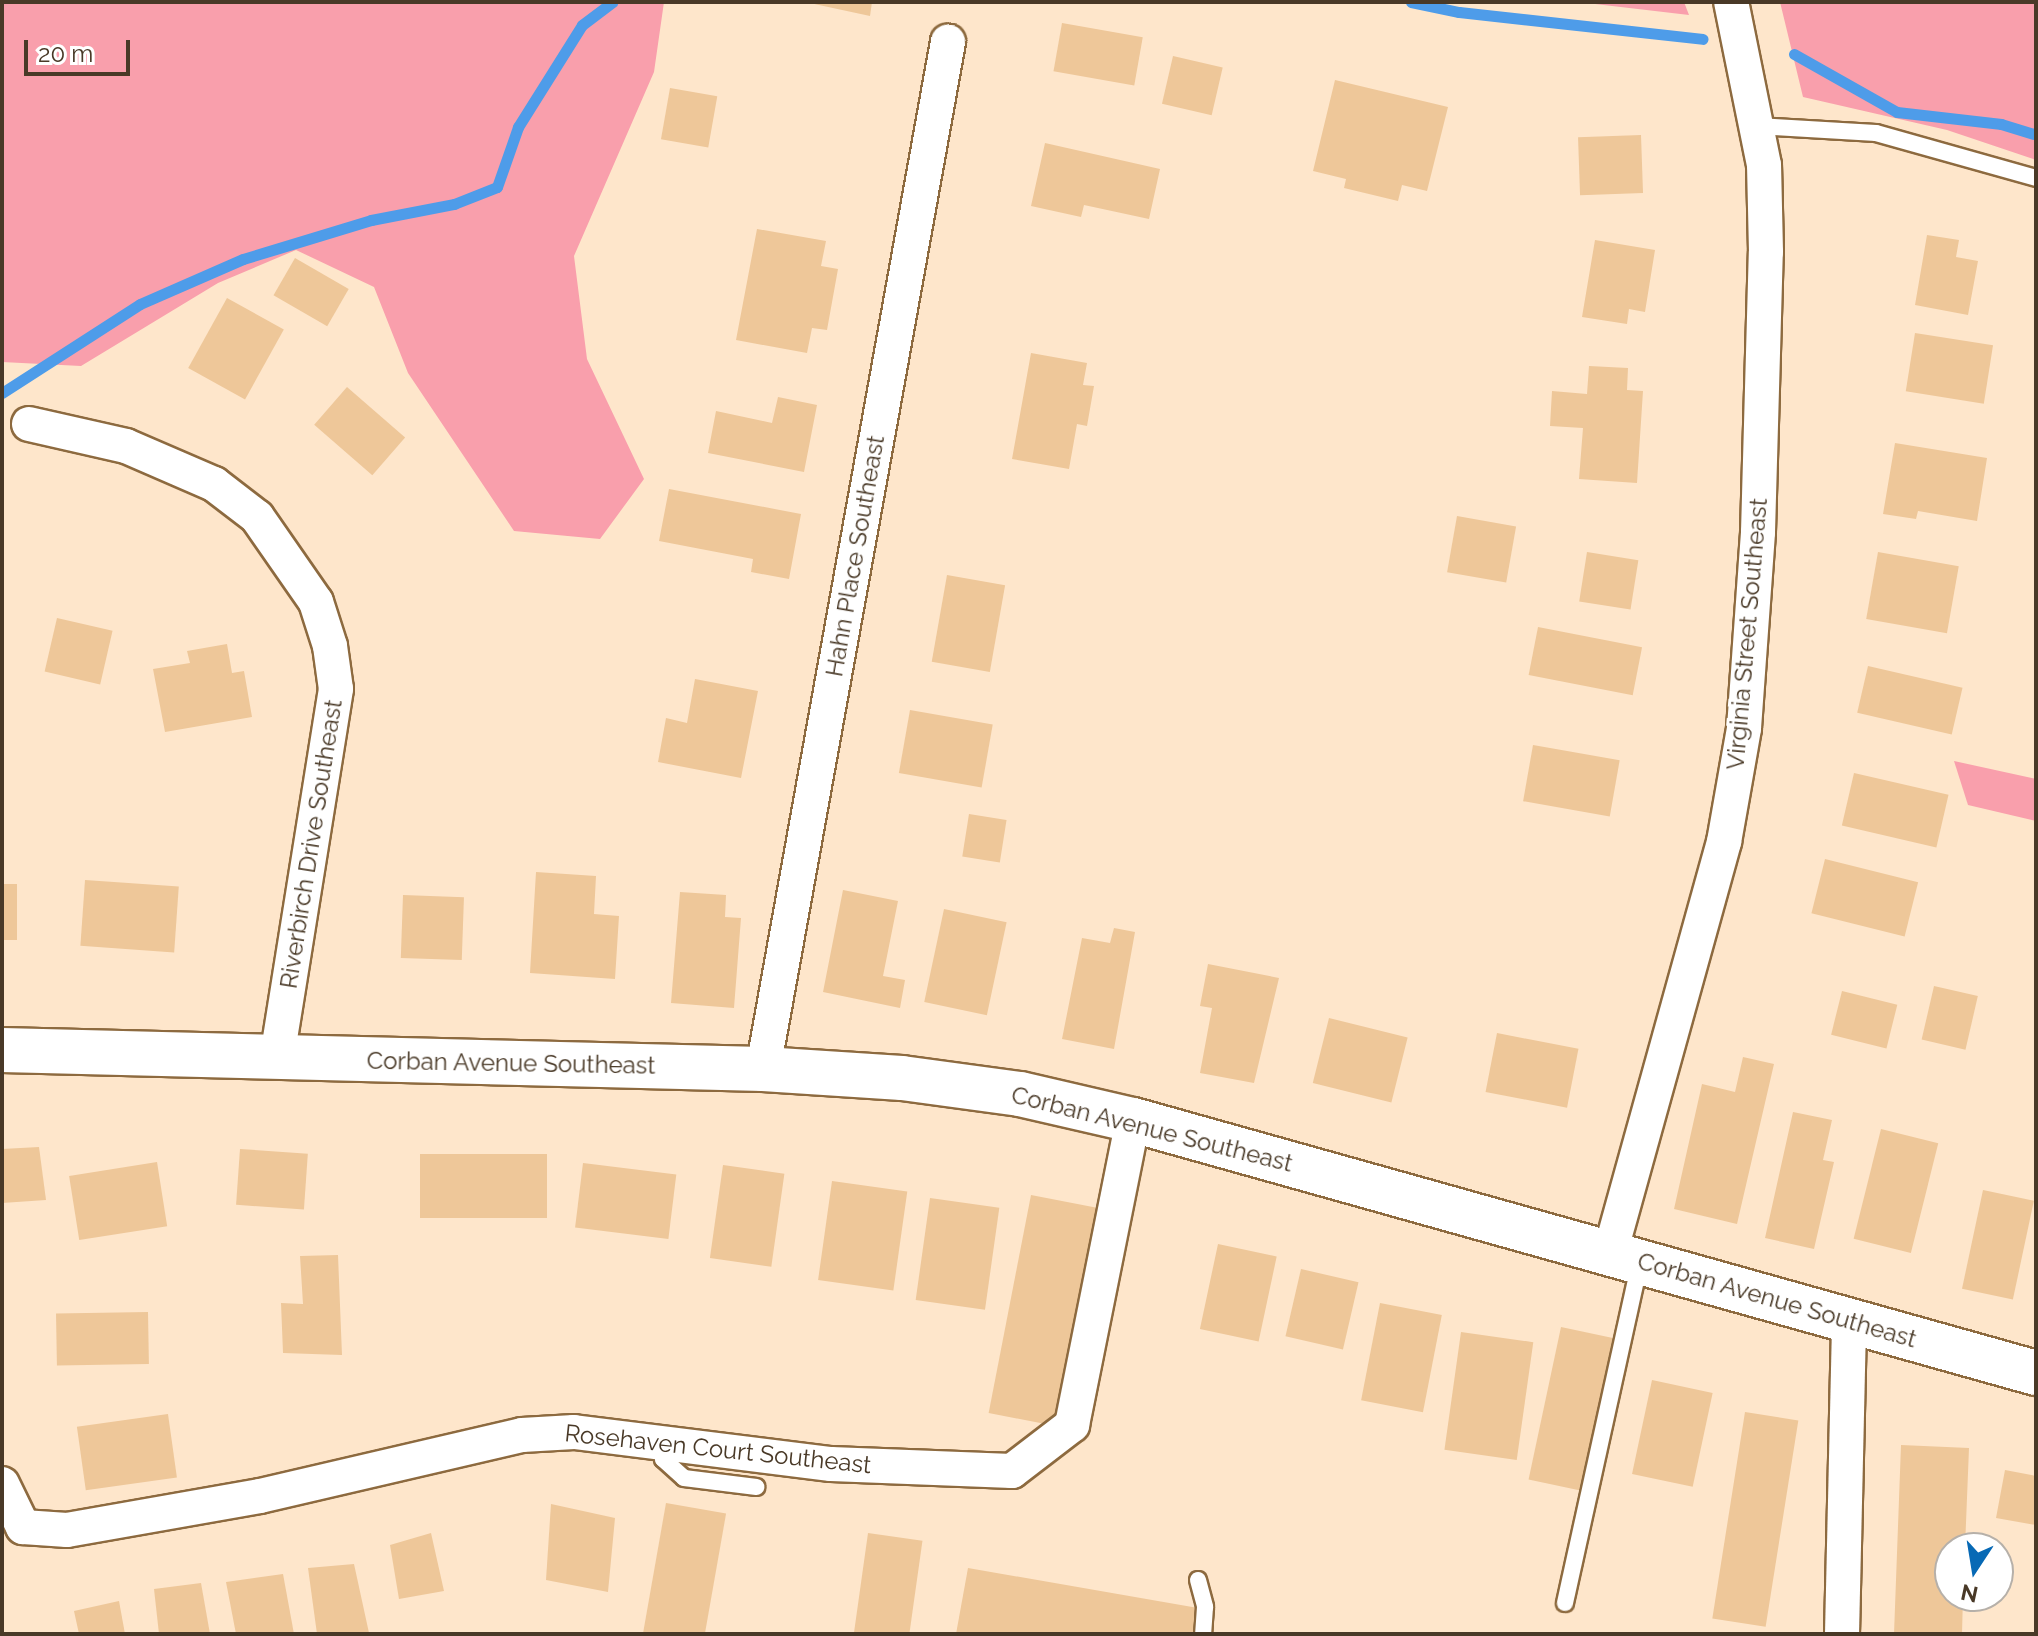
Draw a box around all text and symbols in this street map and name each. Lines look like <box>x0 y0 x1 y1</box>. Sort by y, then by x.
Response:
scale bar <box>28 24 134 74</box>
text: 20 m <box>38 39 93 68</box>
street label: Hahn Place Southeast <box>820 433 890 679</box>
street label: Virginia Street Southeast <box>1721 497 1773 771</box>
street label: Riverbirch Drive Southeast <box>274 697 348 991</box>
street label: Corban Avenue Southeast <box>366 1046 656 1080</box>
street label: Corban Avenue Southeast <box>1008 1080 1296 1178</box>
street label: Corban Avenue Southeast <box>1634 1246 1920 1354</box>
street label: Rosehaven Court Southeast <box>563 1419 873 1479</box>
north arrow <box>1934 1532 2014 1612</box>
text: N <box>1959 1579 1980 1608</box>

